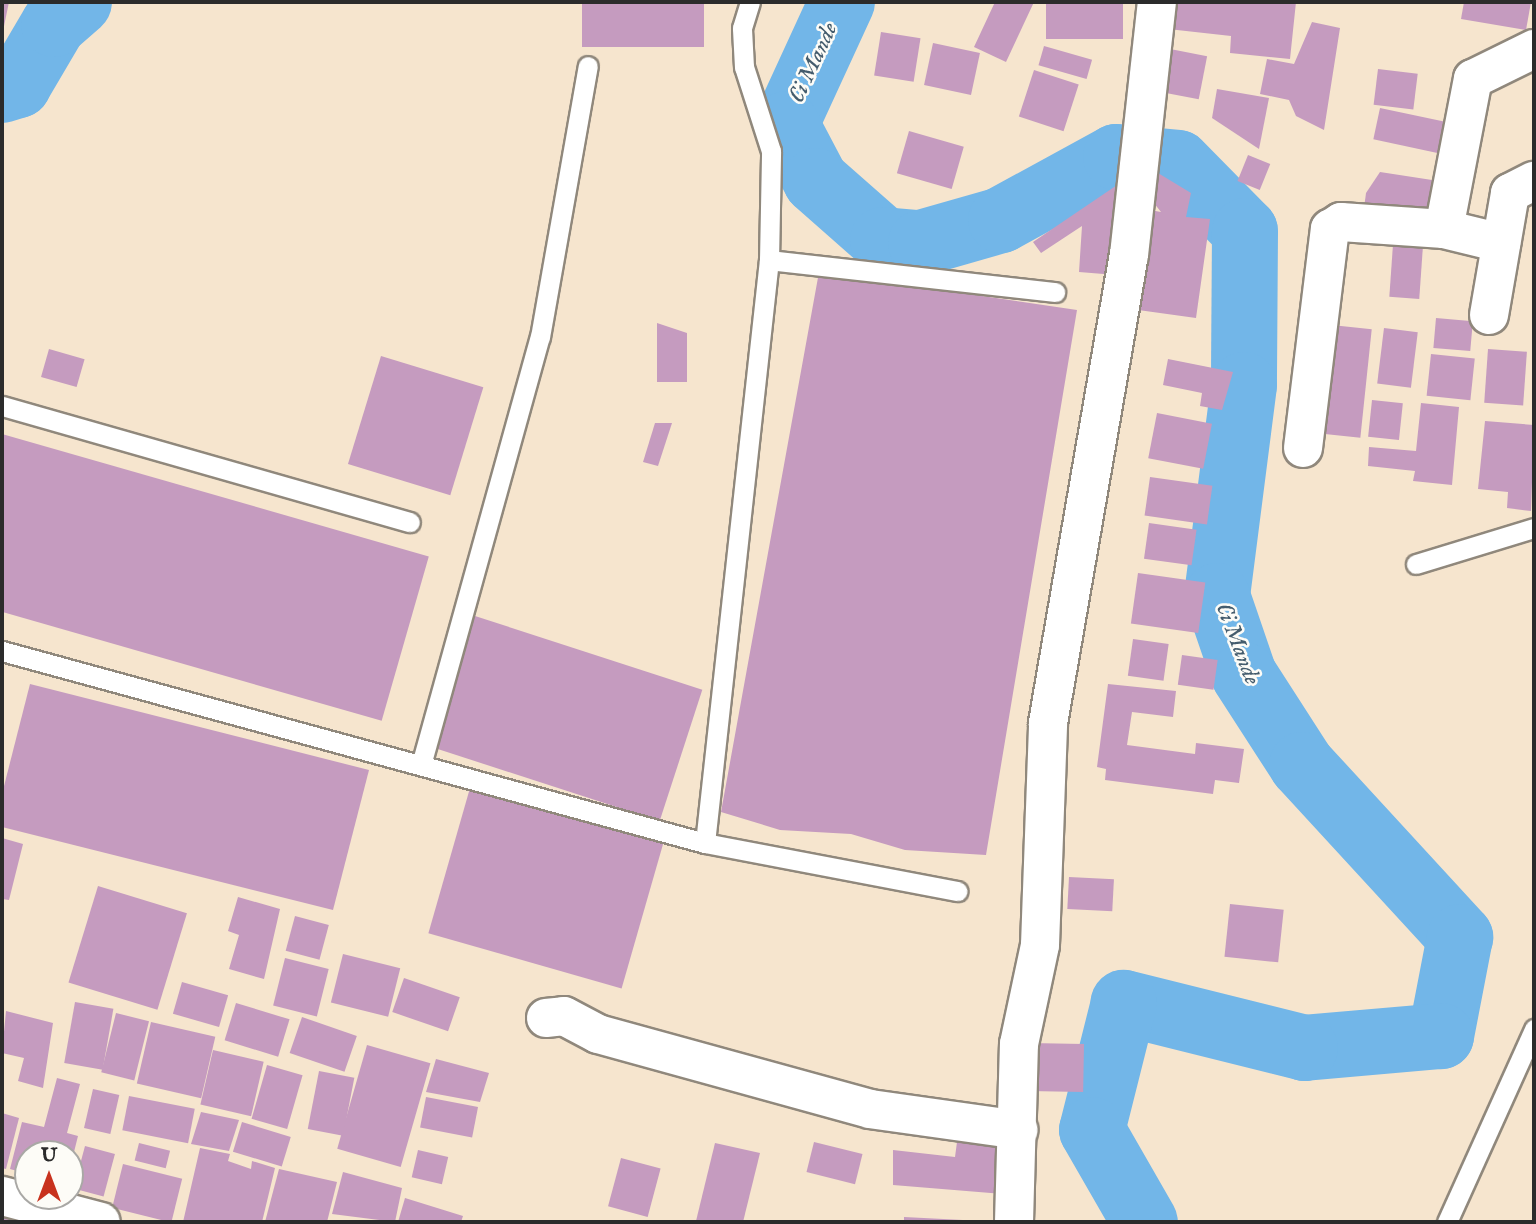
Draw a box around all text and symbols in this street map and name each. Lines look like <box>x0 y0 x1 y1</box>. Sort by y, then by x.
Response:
water label: Ci Mande <box>783 18 845 108</box>
water label: Ci Mande <box>1209 599 1265 689</box>
north arrow <box>14 1140 84 1210</box>
text: U <box>41 1144 57 1168</box>

